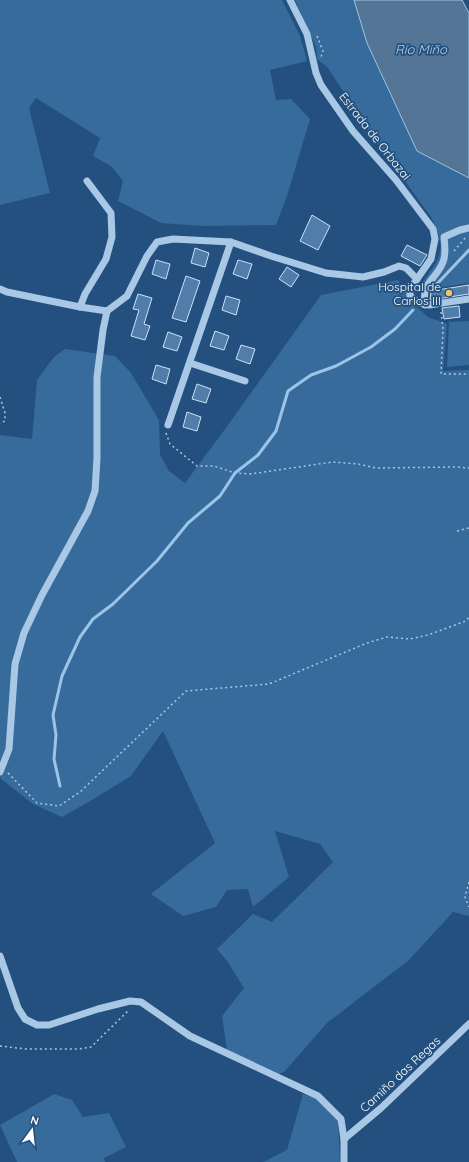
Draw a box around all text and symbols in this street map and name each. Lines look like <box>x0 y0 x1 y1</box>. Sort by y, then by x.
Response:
water label: Río Miño <box>395 41 448 57</box>
street label: Estrada de Orbazai <box>336 89 414 183</box>
place label: Hospital de Carlos III <box>378 279 441 308</box>
marker: Hospital de Carlos III <box>444 288 454 298</box>
street label: Camiño das Regas <box>357 1033 444 1115</box>
north arrow <box>12 1110 52 1150</box>
text: N <box>29 1113 40 1128</box>

